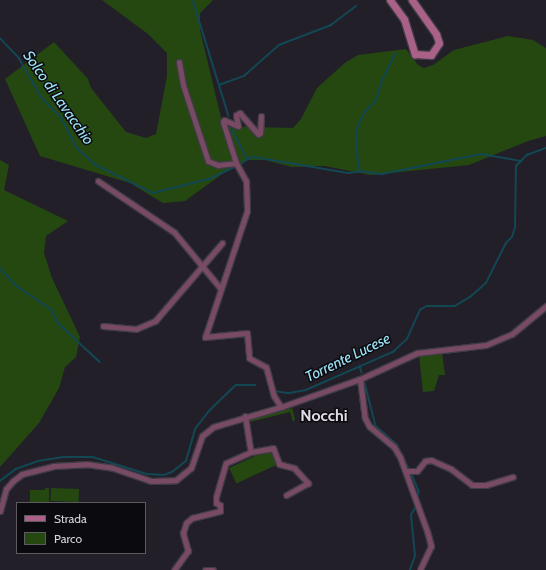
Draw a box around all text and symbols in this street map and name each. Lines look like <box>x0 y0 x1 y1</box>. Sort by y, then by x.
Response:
water label: Solco di Lavacchio <box>19 48 97 148</box>
water label: Torrente Lucese <box>303 330 393 386</box>
district label: Nocchi <box>300 406 348 426</box>
legend <box>16 502 146 554</box>
text: Strada <box>54 511 87 526</box>
text: Parco <box>54 531 82 546</box>

